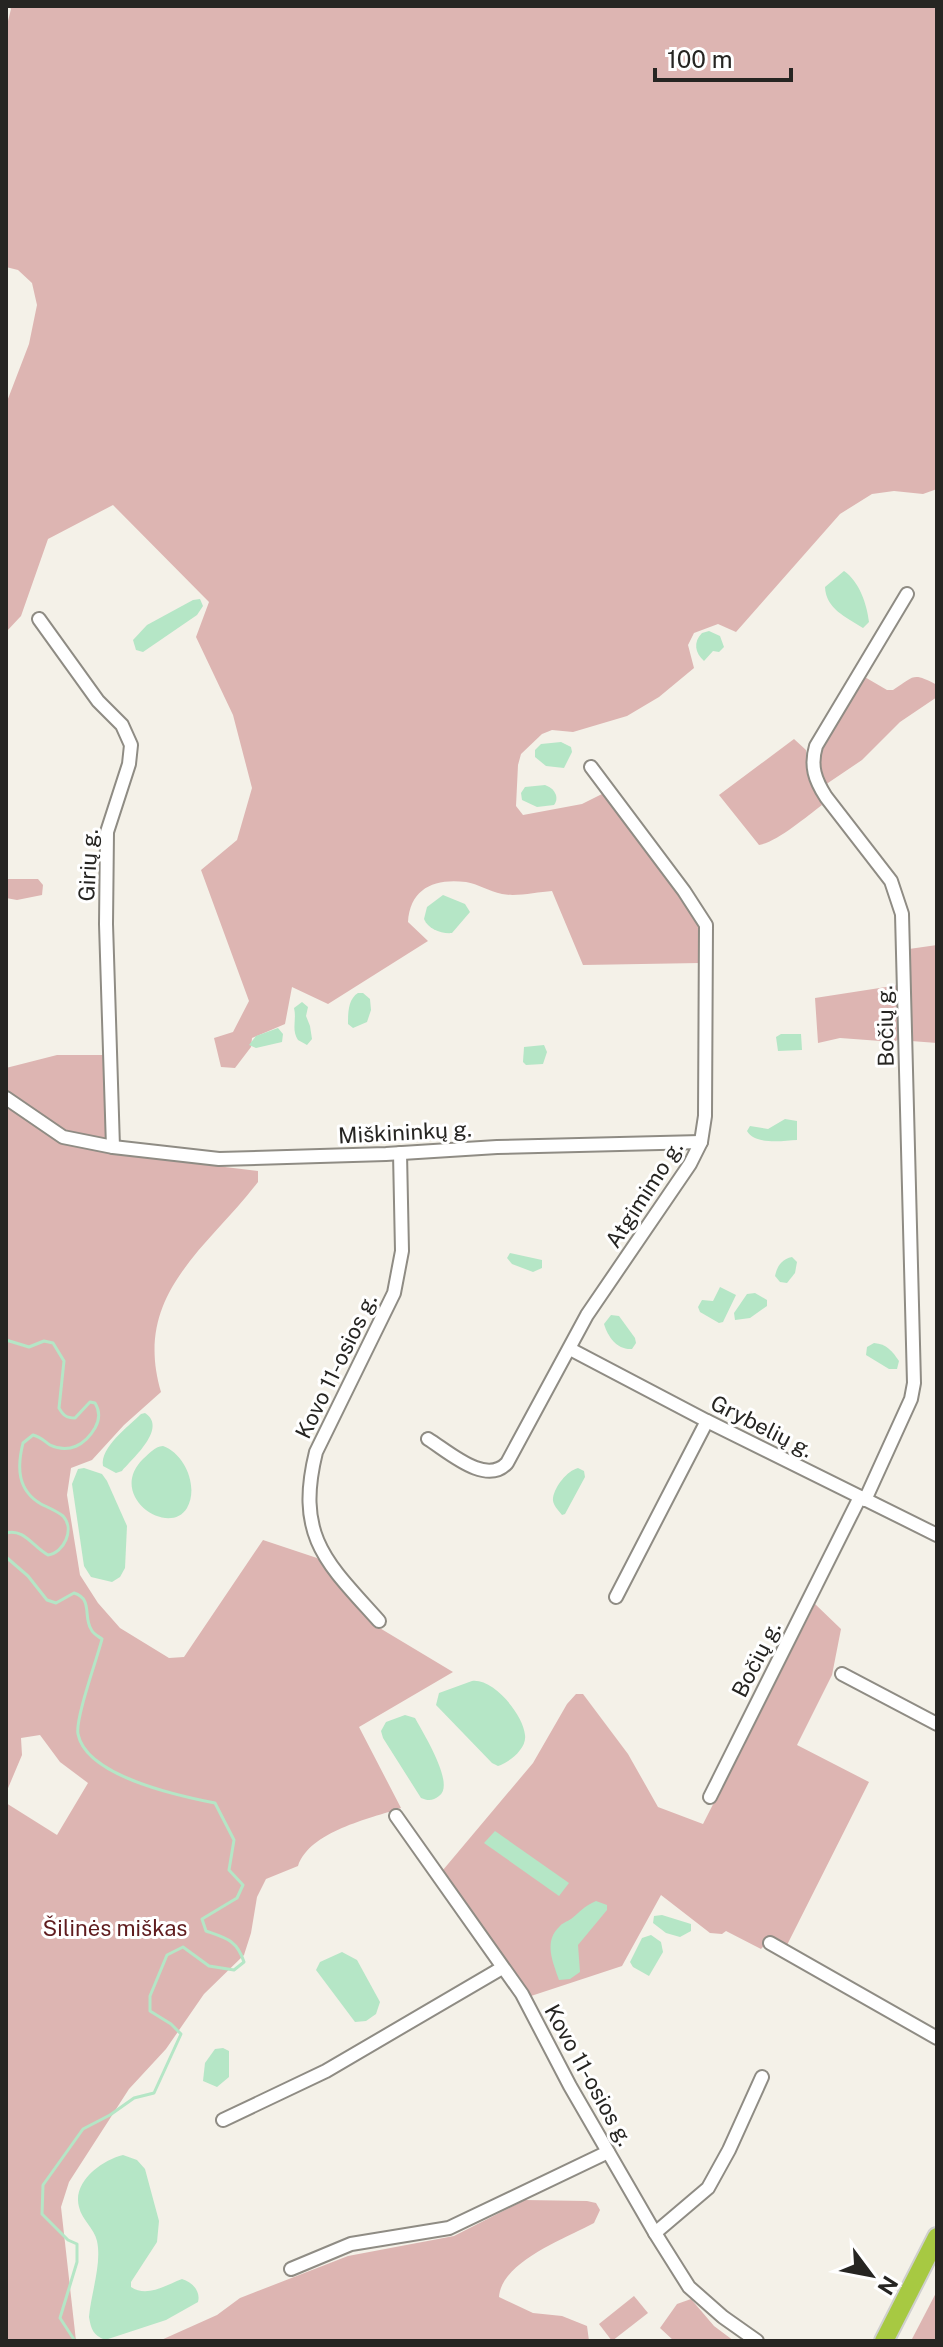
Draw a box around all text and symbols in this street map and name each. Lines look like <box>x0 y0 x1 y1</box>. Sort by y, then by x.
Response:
scale bar <box>655 32 791 82</box>
text: 100 m <box>667 45 733 73</box>
street label: Girių g. <box>73 828 103 902</box>
street label: Bočių g. <box>871 985 899 1067</box>
street label: Miškininkų g. <box>337 1116 473 1148</box>
street label: Atgimimo g. <box>600 1136 688 1252</box>
street label: Kovo 11-osios g. <box>290 1289 382 1443</box>
street label: Grybelių g. <box>707 1389 817 1463</box>
street label: Bočių g. <box>726 1617 786 1701</box>
park label: Šilinės miškas <box>43 1915 187 1941</box>
street label: Kovo 11-osios g. <box>539 2000 639 2150</box>
north arrow <box>831 2235 911 2315</box>
text: N <box>872 2271 904 2300</box>

